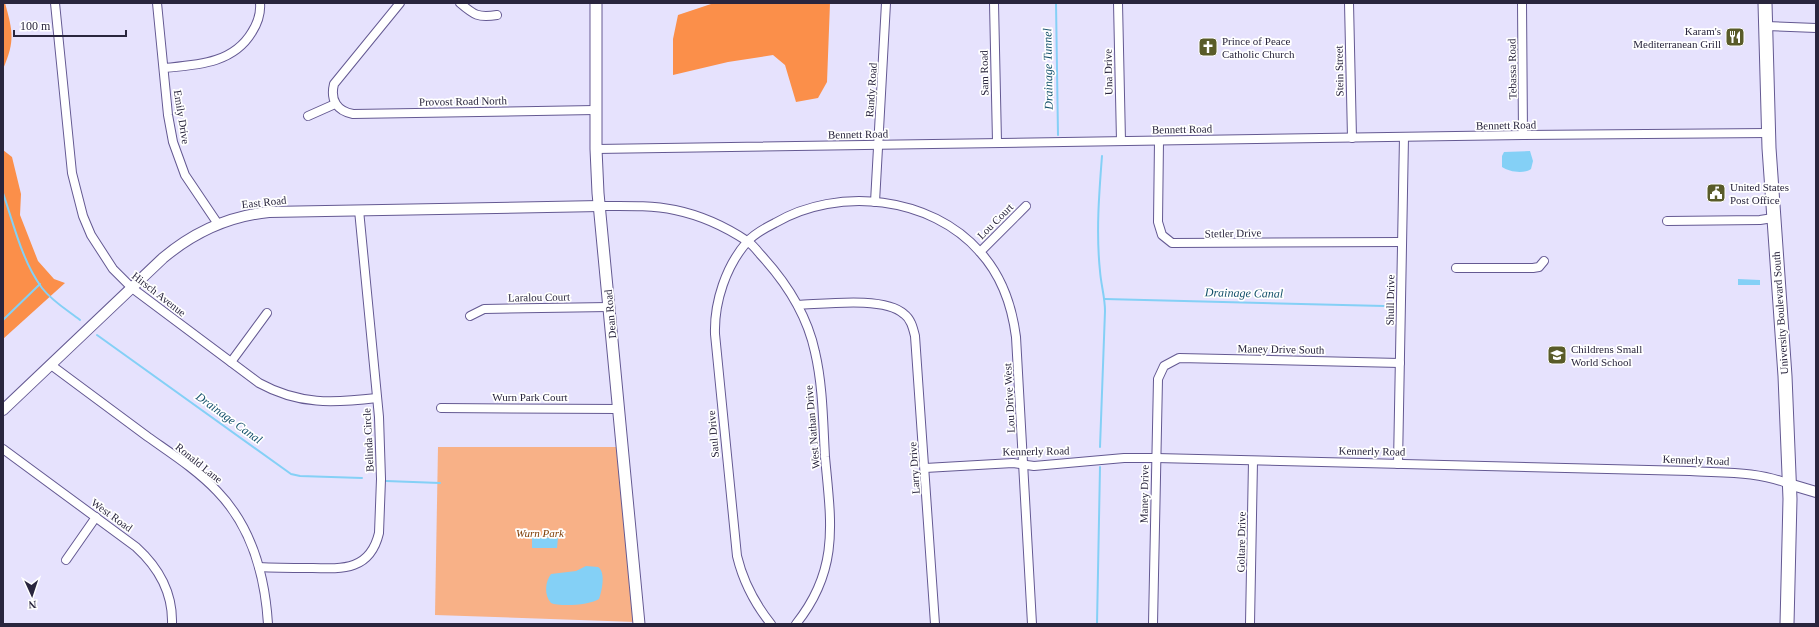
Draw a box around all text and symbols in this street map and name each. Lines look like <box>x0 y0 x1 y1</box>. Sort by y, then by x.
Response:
scale bar <box>14 12 126 38</box>
text: 100 m <box>20 19 51 33</box>
place label: Karam's Mediterranean Grill <box>1633 25 1721 50</box>
restaurant icon: Karam's Mediterranean Grill <box>1724 26 1746 48</box>
water label: Drainage Tunnel <box>1040 27 1056 111</box>
place label: Prince of Peace Catholic Church <box>1222 35 1295 60</box>
church icon: Prince of Peace Catholic Church <box>1197 36 1219 58</box>
street label: Tebassa Road <box>1505 38 1519 99</box>
street label: Stein Street <box>1333 45 1345 97</box>
street label: Una Drive <box>1102 49 1114 95</box>
street label: Sam Road <box>978 50 990 96</box>
street label: Randy Road <box>863 62 879 118</box>
street label: Emily Drive <box>172 89 192 145</box>
street label: Provost Road North <box>419 94 508 108</box>
street label: Bennett Road <box>1476 118 1537 132</box>
street label: Bennett Road <box>1152 122 1213 136</box>
street label: Bennett Road <box>828 127 889 141</box>
place label: United States Post Office <box>1730 181 1789 206</box>
public building icon: United States Post Office <box>1705 182 1727 204</box>
street label: East Road <box>241 194 287 210</box>
street label: Lou Court <box>975 201 1015 241</box>
street label: Stetler Drive <box>1205 227 1261 239</box>
street label: University Boulevard South <box>1770 251 1790 375</box>
street label: Hirsch Avenue <box>130 269 188 319</box>
street label: Shull Drive <box>1384 274 1396 326</box>
water label: Drainage Canal <box>1204 285 1284 301</box>
street label: Dean Road <box>602 288 618 339</box>
street label: Laralou Court <box>508 290 570 304</box>
street label: Maney Drive South <box>1238 342 1325 356</box>
place label: Childrens Small World School <box>1571 343 1642 368</box>
school or university icon: Childrens Small World School <box>1546 344 1568 366</box>
street label: Lou Drive West <box>1001 363 1017 433</box>
street label: West Nathan Drive <box>802 385 822 469</box>
water label: Drainage Canal <box>192 389 265 447</box>
street label: Wurn Park Court <box>492 391 568 403</box>
street label: Belinda Circle <box>360 408 376 472</box>
street label: Saul Drive <box>705 410 721 458</box>
street label: Ronald Lane <box>173 441 225 486</box>
street label: Larry Drive <box>906 441 922 494</box>
street label: Kennerly Road <box>1002 444 1070 458</box>
street label: Kennerly Road <box>1338 444 1406 458</box>
street label: Kennerly Road <box>1662 453 1730 467</box>
street label: Maney Drive <box>1137 465 1151 523</box>
street label: West Road <box>89 496 135 534</box>
street label: Goltare Drive <box>1234 511 1248 572</box>
park label: Wurn Park <box>516 527 565 539</box>
north arrow <box>12 575 52 615</box>
text: N <box>28 599 37 611</box>

